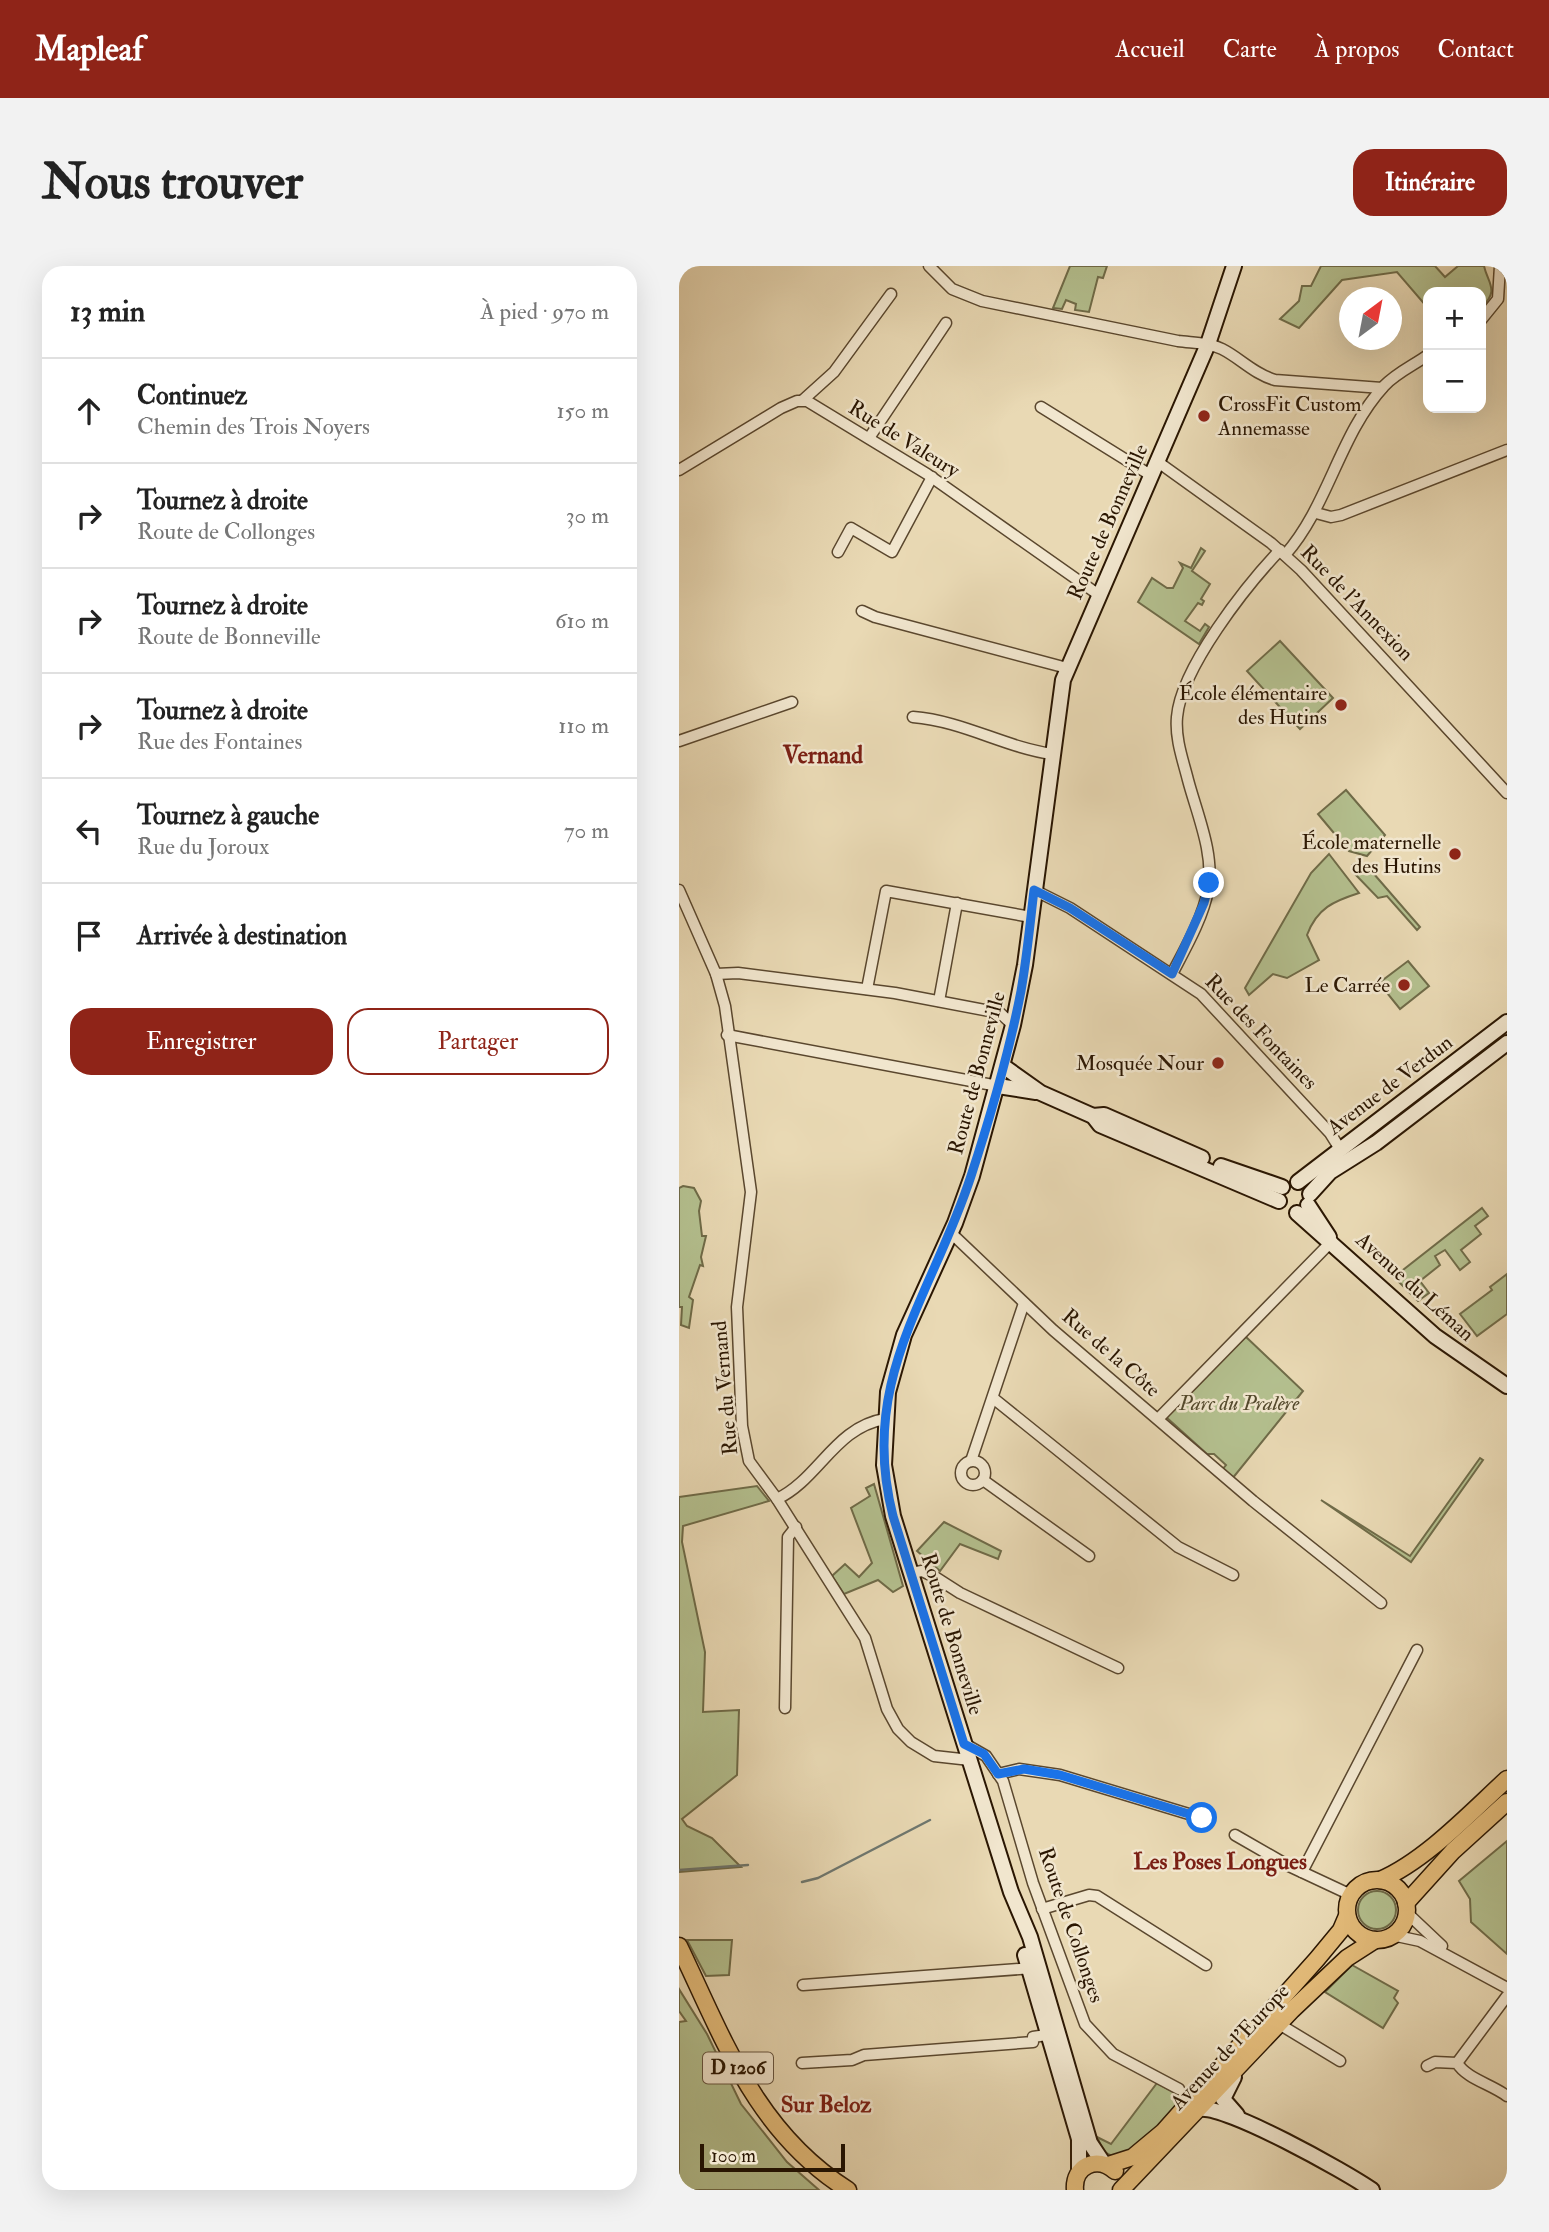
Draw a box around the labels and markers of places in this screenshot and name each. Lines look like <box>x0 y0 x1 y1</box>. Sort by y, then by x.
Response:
place label: CrossFit Custom Annemasse <box>1217 391 1361 442</box>
marker: CrossFit Custom Annemasse <box>1196 408 1212 424</box>
place label: École élémentaire des Hutins <box>1179 680 1327 731</box>
marker: École élémentaire des Hutins <box>1333 697 1349 713</box>
place label: École maternelle des Hutins <box>1302 829 1441 880</box>
marker: École maternelle des Hutins <box>1447 846 1463 862</box>
place label: Le Carrée <box>1305 972 1390 999</box>
marker: Le Carrée <box>1396 977 1412 993</box>
place label: Mosquée Nour <box>1076 1050 1204 1077</box>
marker: Mosquée Nour <box>1210 1055 1226 1071</box>

